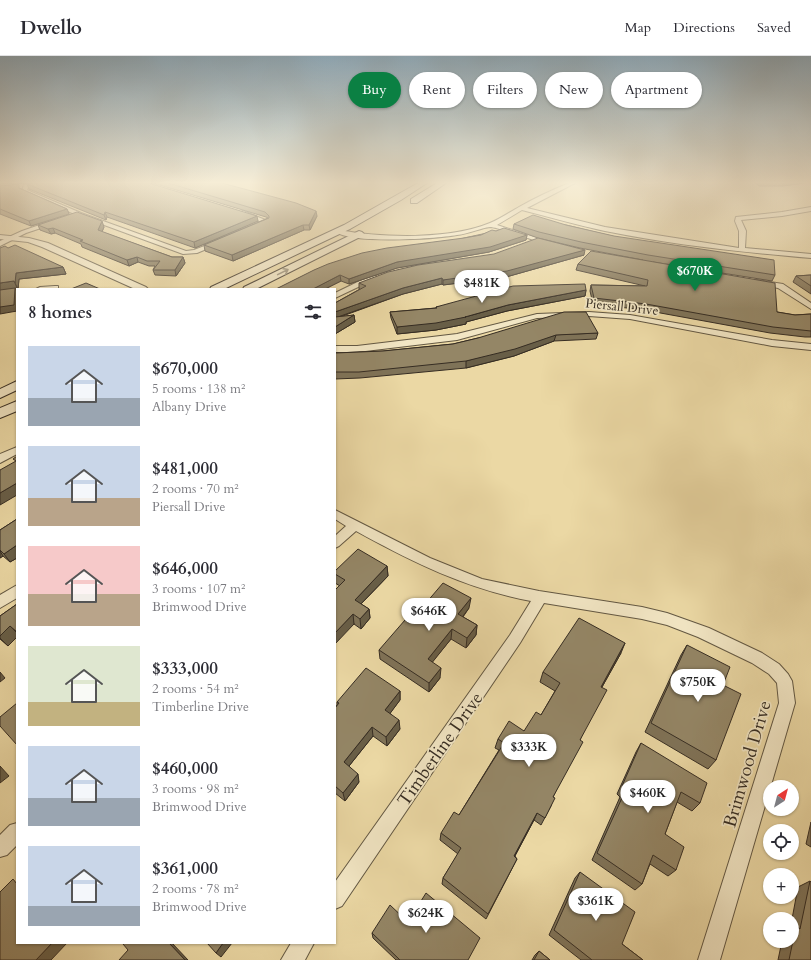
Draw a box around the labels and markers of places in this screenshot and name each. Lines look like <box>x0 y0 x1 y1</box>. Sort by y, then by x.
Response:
pin: $670K <box>667 258 723 292</box>
pin: $481K <box>454 270 510 304</box>
pin: $646K <box>401 598 457 632</box>
pin: $750K <box>670 669 726 703</box>
pin: $333K <box>501 734 557 768</box>
pin: $460K <box>620 780 676 814</box>
pin: $361K <box>568 888 624 922</box>
pin: $624K <box>398 900 454 934</box>

